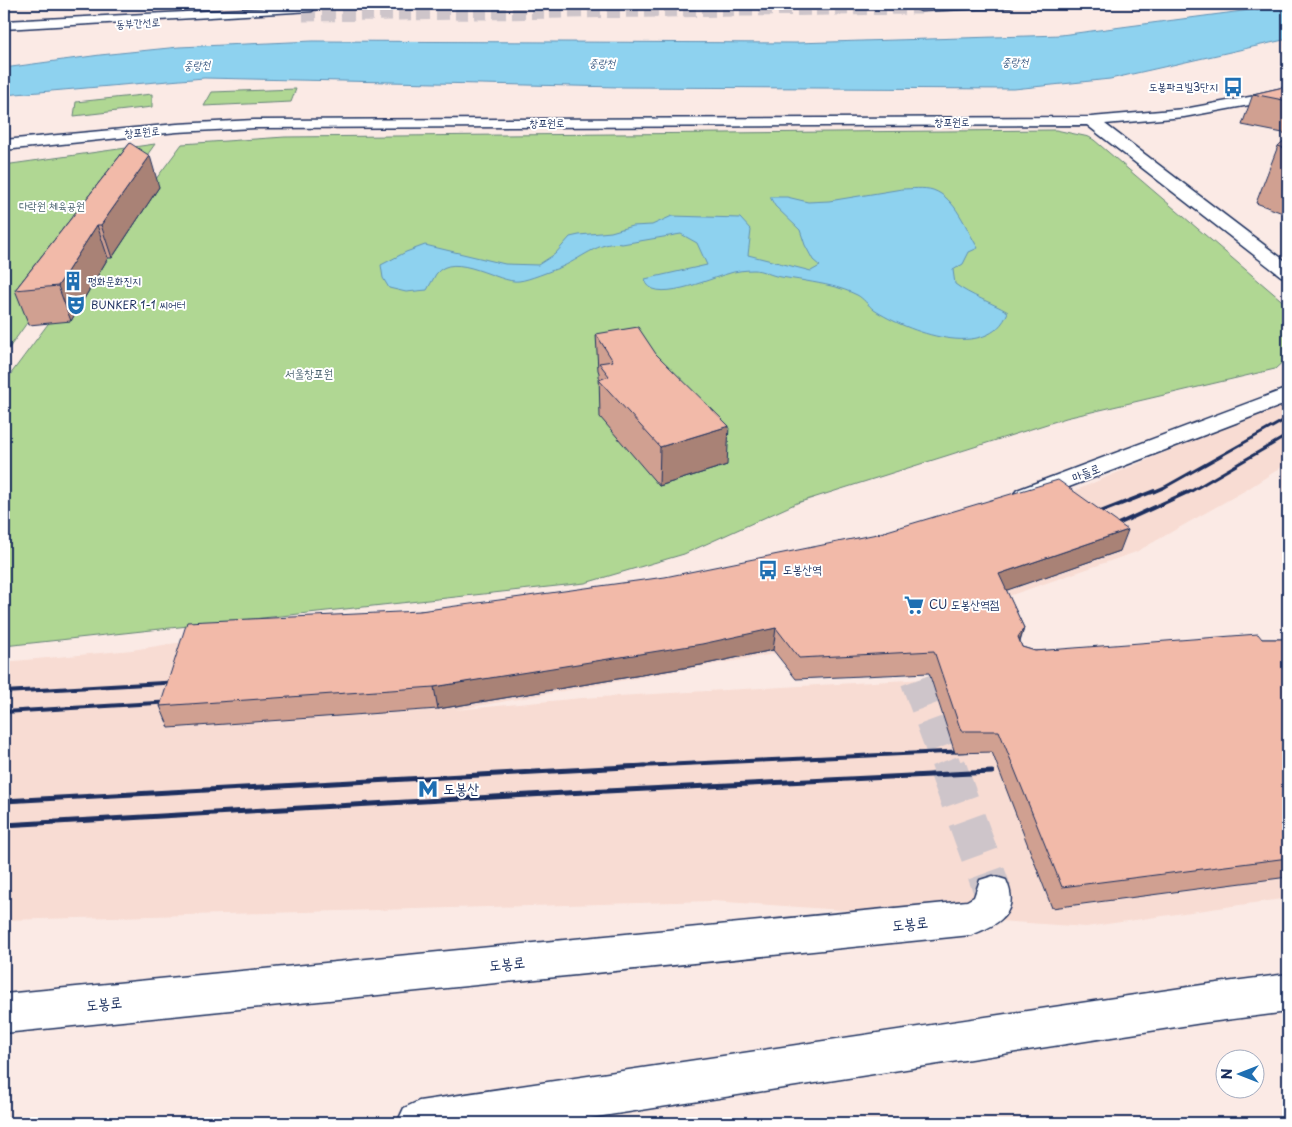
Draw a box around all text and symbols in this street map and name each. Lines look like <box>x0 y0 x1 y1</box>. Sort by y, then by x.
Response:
street label: 동부간선로 <box>115 13 161 32</box>
water label: 중랑천 <box>1002 53 1029 70</box>
water label: 중랑천 <box>589 54 617 71</box>
water label: 중랑천 <box>183 56 212 73</box>
bus stop icon: 도봉파크빌3단지 <box>1222 76 1244 98</box>
place label: 도봉파크빌3단지 <box>1149 78 1218 95</box>
street label: 창포원로 <box>934 113 970 130</box>
street label: 창포원로 <box>529 114 565 131</box>
street label: 창포원로 <box>124 121 160 142</box>
park label: 다락원 체육공원 <box>19 197 85 214</box>
building icon: 평화문화진지 <box>62 270 84 292</box>
place label: 평화문화진지 <box>88 272 141 289</box>
theatre icon: BUNKER 1-1 씨어터 <box>65 294 87 316</box>
place label: BUNKER 1-1 씨어터 <box>91 296 186 313</box>
park label: 서울창포원 <box>285 364 333 382</box>
street label: 마들로 <box>1069 458 1102 486</box>
bus stop icon: 도봉산역 <box>757 559 779 581</box>
place label: 도봉산역 <box>783 560 822 578</box>
supermarket icon: CU 도봉산역점 <box>903 594 925 616</box>
place label: CU 도봉산역점 <box>929 595 999 613</box>
place label: 도봉산 <box>443 776 479 799</box>
metro station icon: 도봉산 <box>417 778 439 800</box>
street label: 도봉로 <box>891 909 929 936</box>
street label: 도봉로 <box>488 949 526 976</box>
street label: 도봉로 <box>85 989 123 1016</box>
north arrow <box>1214 1050 1264 1100</box>
text: N <box>1216 1068 1237 1080</box>

